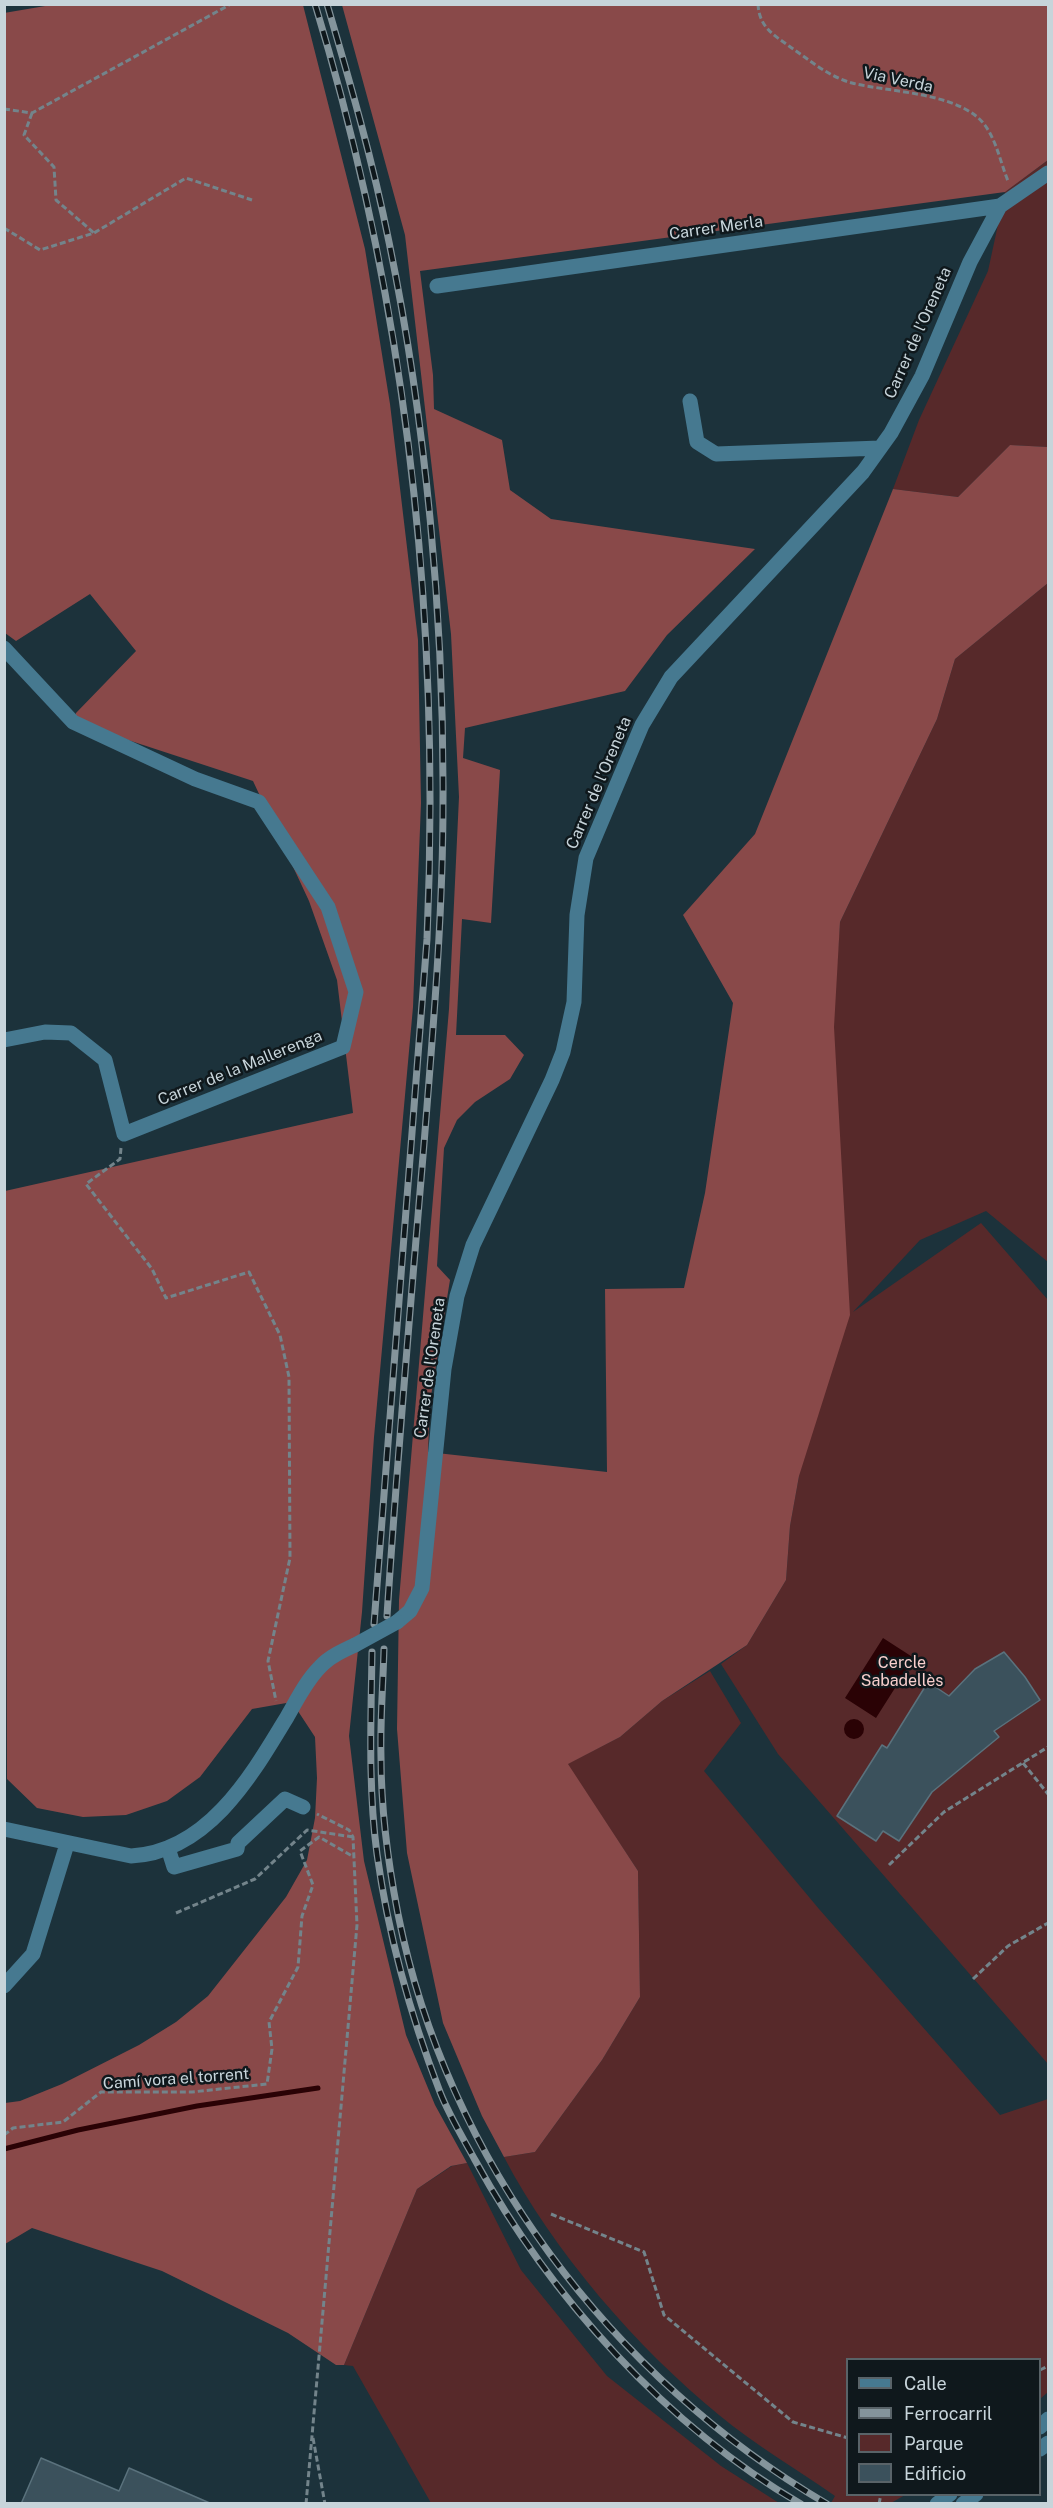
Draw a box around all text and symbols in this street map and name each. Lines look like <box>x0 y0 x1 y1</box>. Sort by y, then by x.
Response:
street label: Via Verda <box>861 63 935 97</box>
street label: Carrer Merla <box>668 212 764 244</box>
street label: Carrer de l'Oreneta <box>880 264 956 402</box>
street label: Carrer de l'Oreneta <box>562 714 636 852</box>
street label: Carrer de la Mallerenga <box>155 1026 325 1110</box>
street label: Carrer de l'Oreneta <box>411 1296 449 1440</box>
park label: Cercle Sabadellès <box>861 1653 943 1691</box>
street label: Camí vora el torrent <box>102 2064 250 2094</box>
legend <box>846 2358 1041 2496</box>
text: Calle <box>904 2373 947 2394</box>
text: Ferrocarril <box>904 2403 992 2424</box>
text: Parque <box>904 2433 964 2454</box>
text: Edificio <box>904 2463 966 2484</box>

